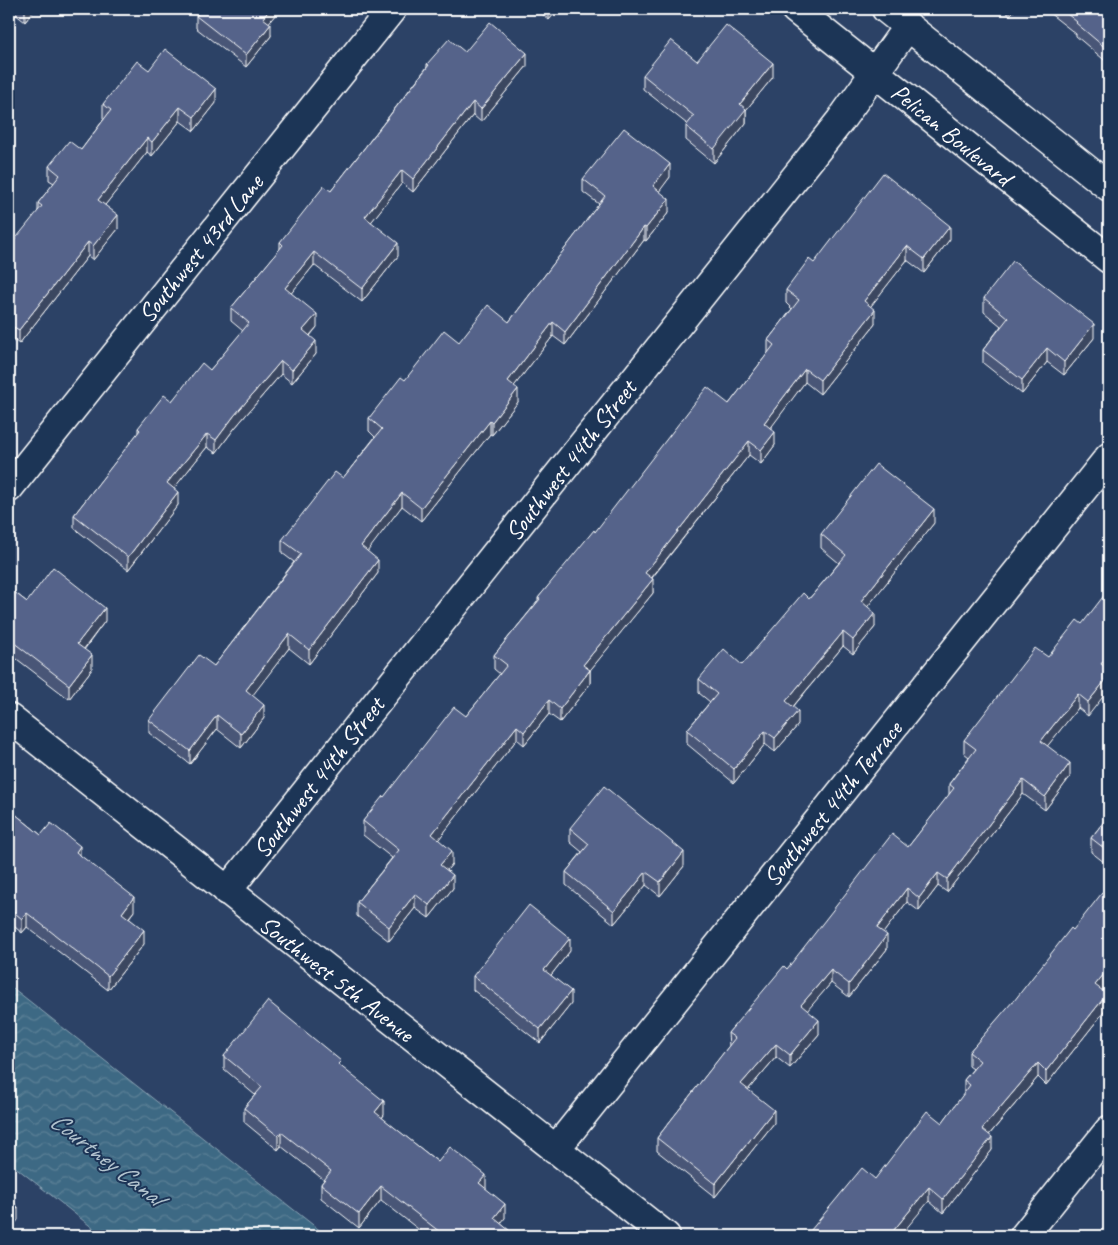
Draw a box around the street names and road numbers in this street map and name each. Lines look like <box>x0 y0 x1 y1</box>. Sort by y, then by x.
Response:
street label: Pelican Boulevard <box>885 76 1021 196</box>
street label: Southwest 43rd Lane <box>131 166 272 329</box>
street label: Southwest 44th Street <box>498 372 645 548</box>
street label: Southwest 44th Street <box>246 689 393 865</box>
street label: Southwest 44th Terrace <box>756 713 911 893</box>
street label: Southwest 5th Avenue <box>252 908 422 1050</box>

